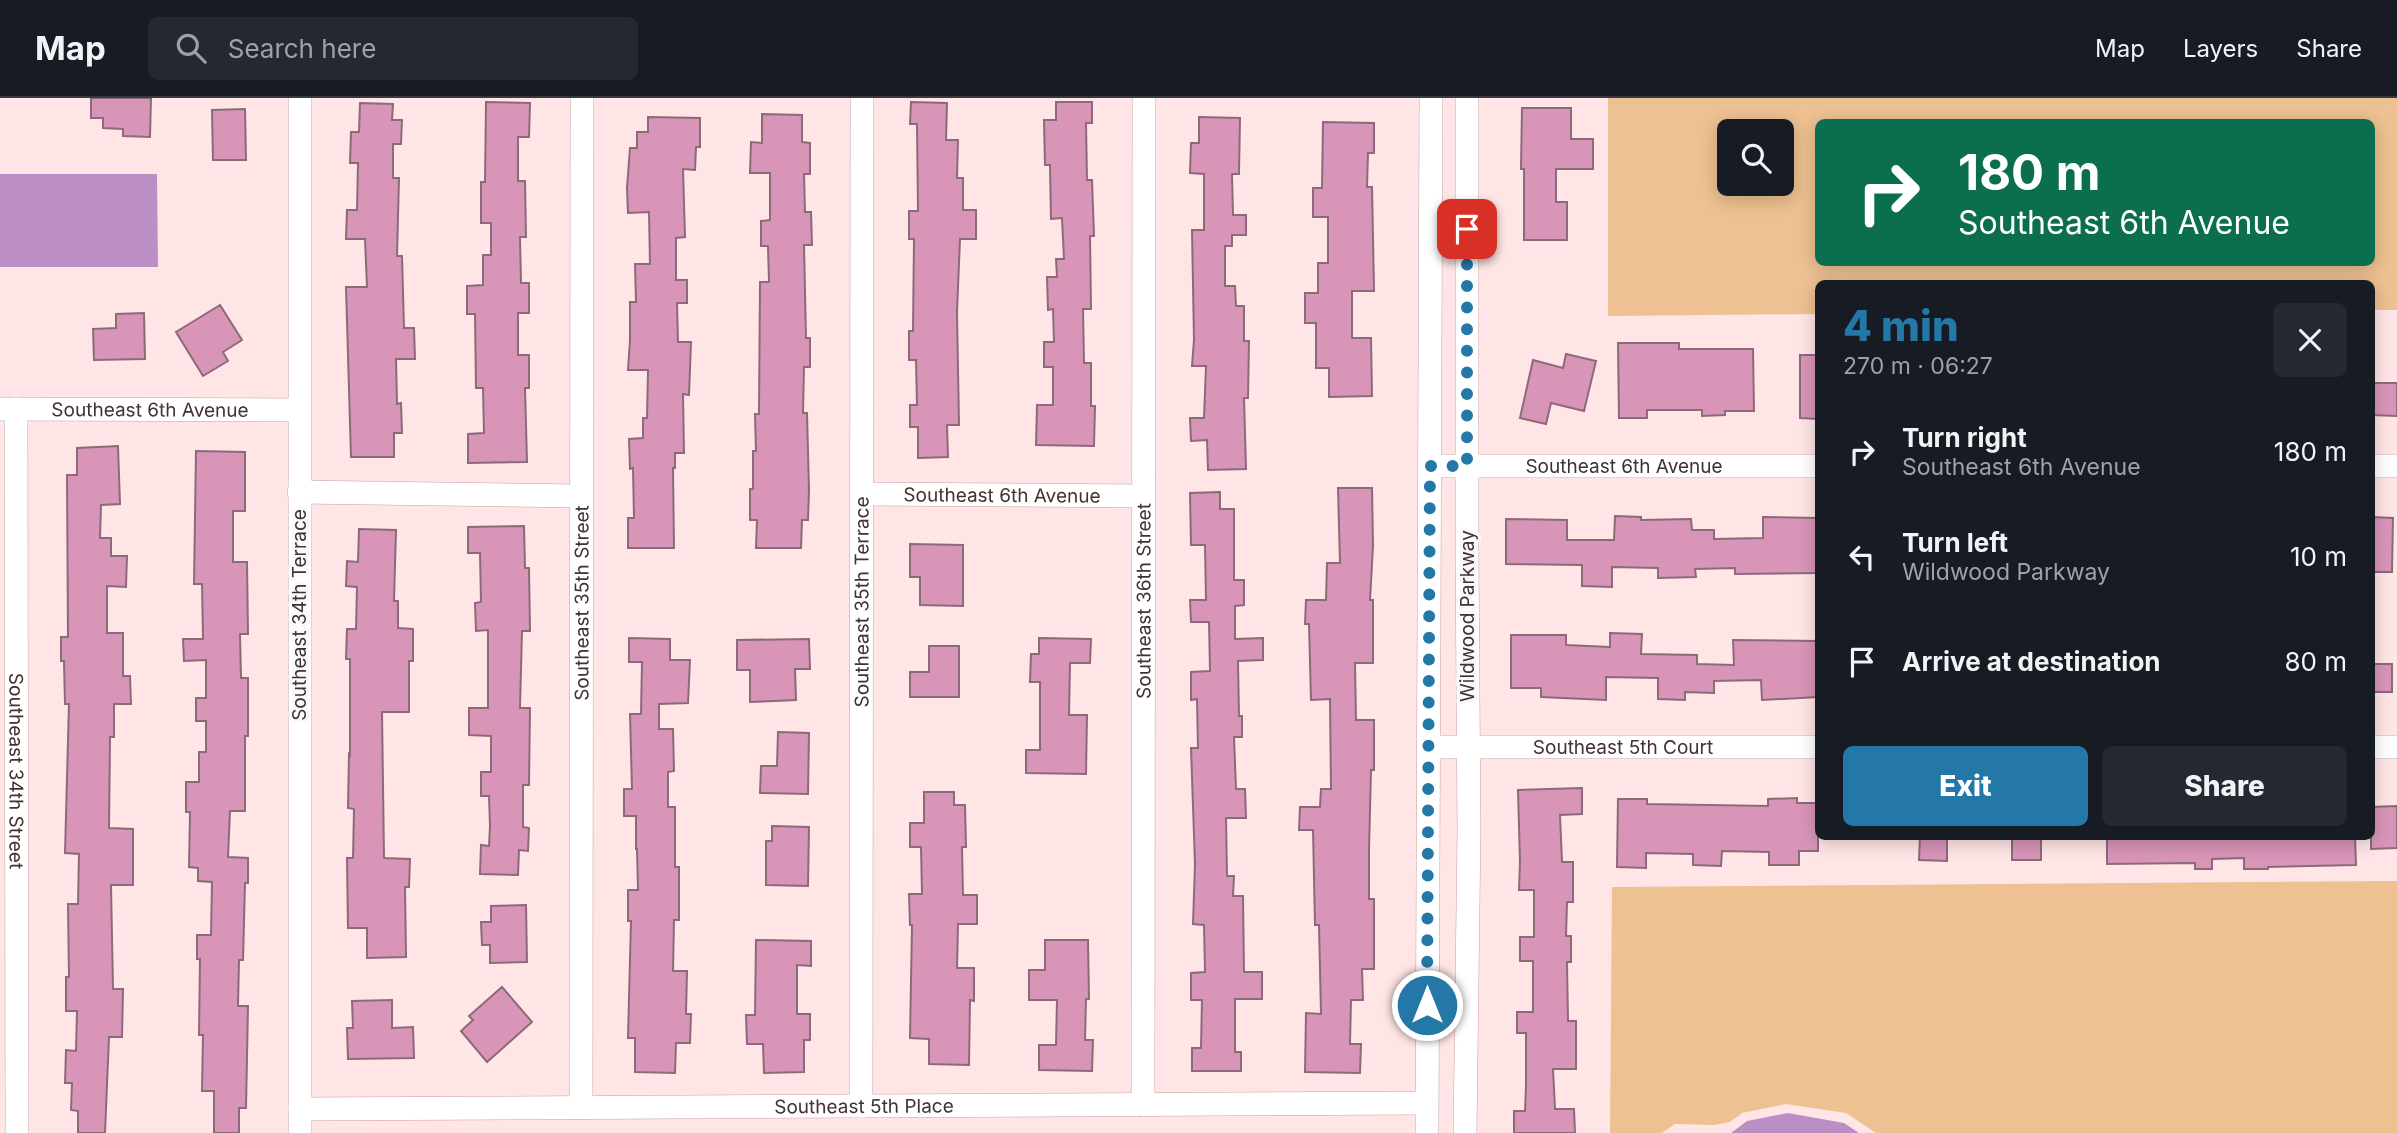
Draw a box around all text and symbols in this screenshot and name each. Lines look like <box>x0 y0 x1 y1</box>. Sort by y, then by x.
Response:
search box <box>148 17 638 80</box>
text: Map <box>35 28 106 68</box>
icon: search <box>172 29 210 67</box>
text: Search here <box>228 33 376 64</box>
text: Map <box>2095 34 2145 63</box>
text: Layers <box>2183 34 2258 63</box>
text: Share <box>2296 34 2362 63</box>
map controls <box>1717 119 1794 196</box>
button: search <box>1717 119 1794 196</box>
text: 180 m <box>1958 143 2100 202</box>
icon: right <box>1843 147 1934 238</box>
pin <box>1437 199 1497 259</box>
text: Southeast 6th Avenue <box>1958 203 2290 242</box>
icon: arrive <box>1448 210 1486 248</box>
text: 4 min <box>1843 300 1959 351</box>
button: close <box>2273 303 2347 377</box>
text: 270 m · 06:27 <box>1843 352 1993 380</box>
street label: Southeast 6th Avenue <box>51 398 249 421</box>
text: Turn right <box>1902 422 2027 453</box>
icon: right <box>1843 433 1881 471</box>
text: 180 m <box>2274 436 2347 467</box>
text: Southeast 6th Avenue <box>1902 453 2141 481</box>
street label: Southeast 6th Avenue <box>1525 455 1723 478</box>
street label: Southeast 6th Avenue <box>903 483 1101 507</box>
street label: Southeast 35th Terrace <box>850 496 873 708</box>
street label: Southeast 36th Street <box>1132 503 1155 699</box>
street label: Southeast 35th Street <box>570 505 593 701</box>
street label: Southeast 34th Terrace <box>288 509 311 721</box>
text: Turn left <box>1902 527 2008 558</box>
street label: Wildwood Parkway <box>1456 530 1479 702</box>
icon: left <box>1843 538 1881 576</box>
text: 10 m <box>2290 541 2347 572</box>
text: Wildwood Parkway <box>1902 558 2110 586</box>
icon: arrive <box>1843 643 1881 681</box>
text: Arrive at destination <box>1902 646 2161 677</box>
text: 80 m <box>2284 646 2347 677</box>
street label: Southeast 34th Street <box>5 673 28 869</box>
street label: Southeast 5th Court <box>1533 736 1713 759</box>
button: Exit <box>1843 746 2088 826</box>
button: Share <box>2102 746 2347 826</box>
position arrow <box>1390 968 1464 1042</box>
street label: Southeast 5th Place <box>774 1094 954 1118</box>

